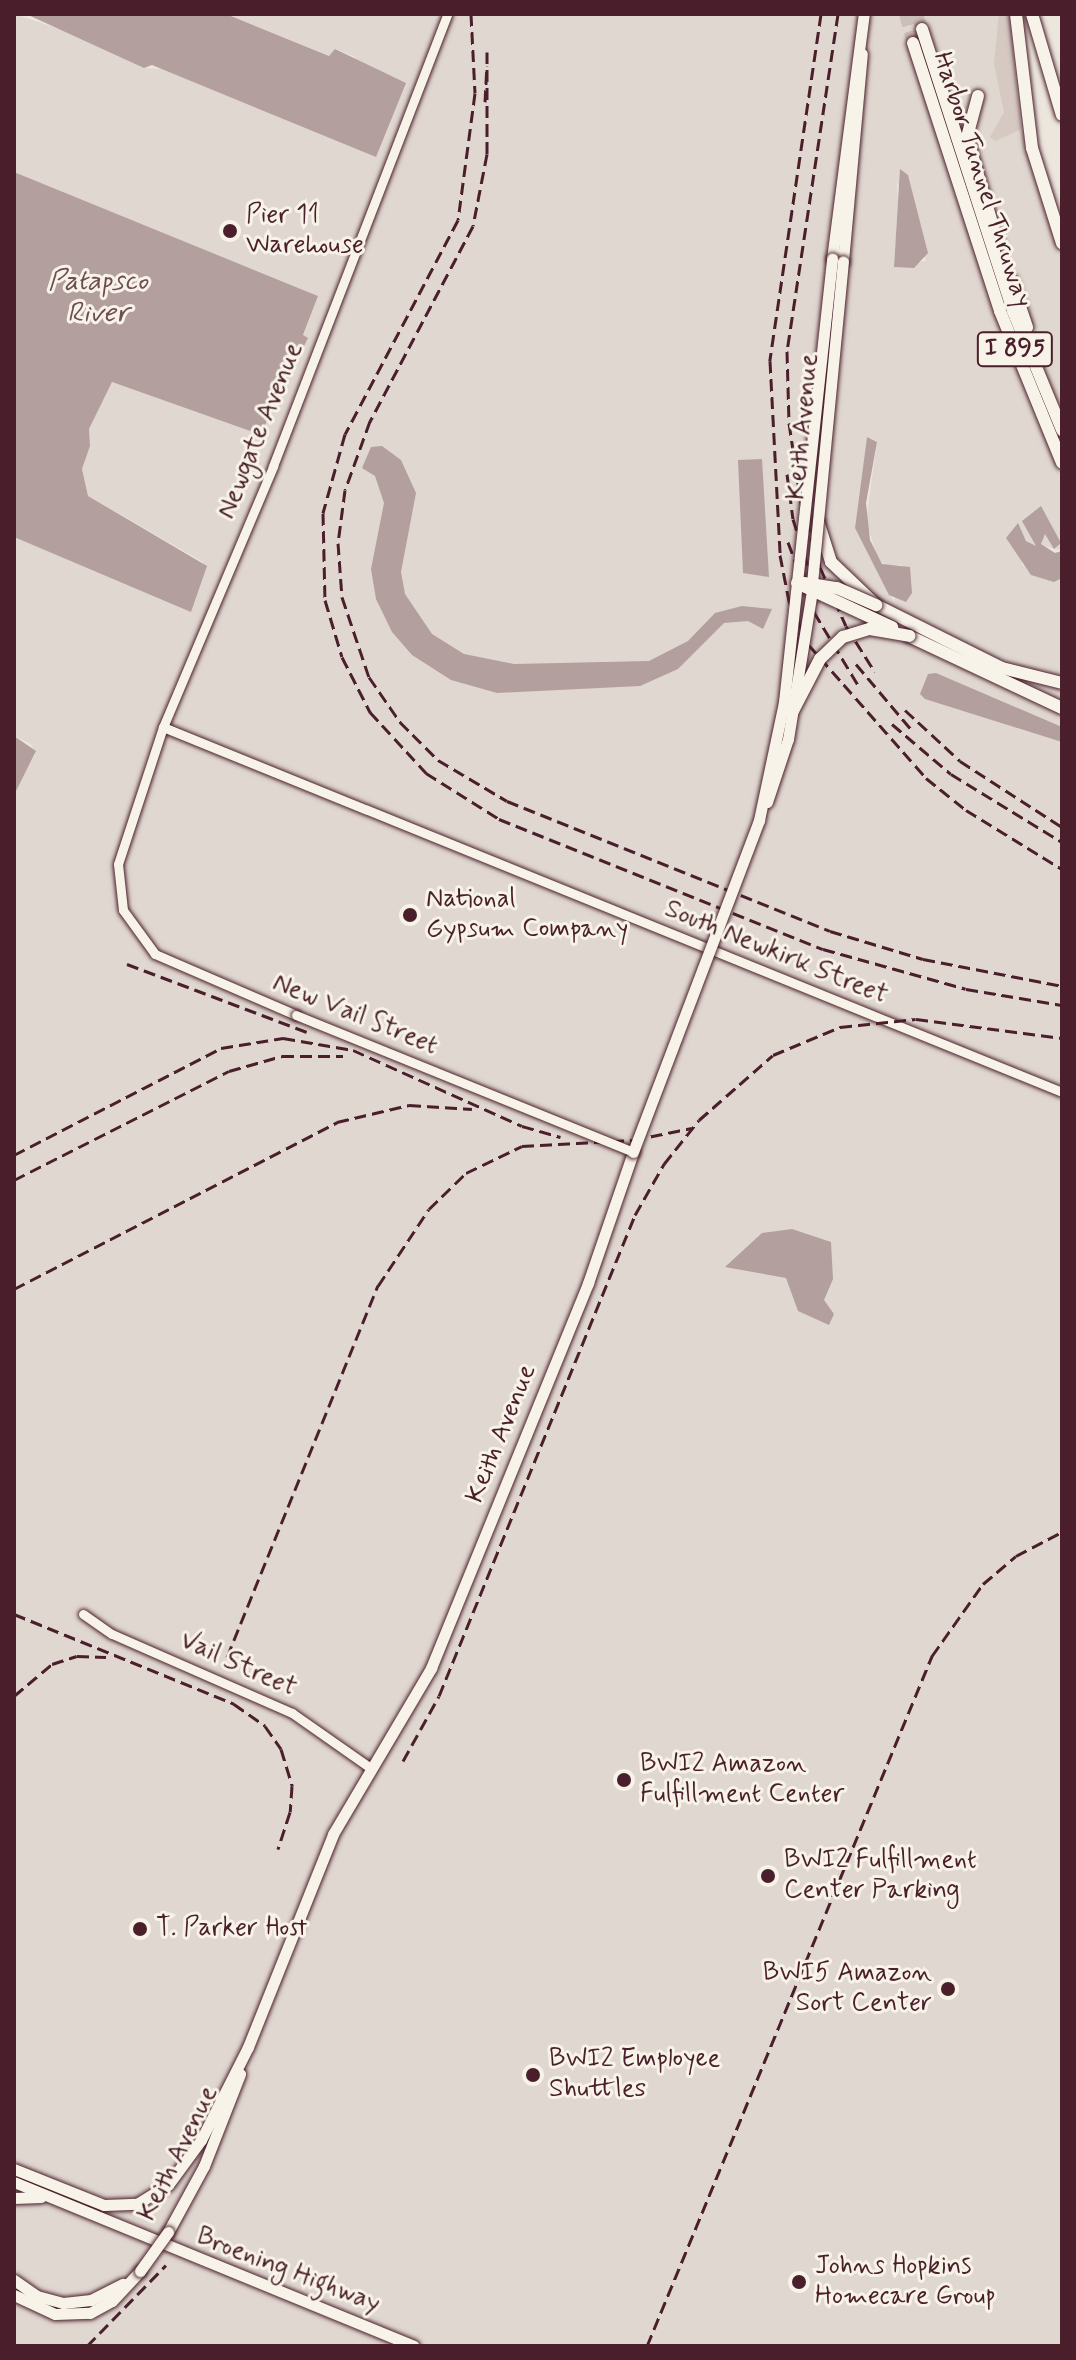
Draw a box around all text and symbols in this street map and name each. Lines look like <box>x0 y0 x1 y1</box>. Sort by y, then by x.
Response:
street label: Harbor Tunnel Thruway <box>926 51 1036 309</box>
place label: Pier 11 Warehouse <box>246 200 364 262</box>
marker: Pier 11 Warehouse <box>221 222 239 240</box>
water label: Patapsco River <box>48 265 148 331</box>
road number: I 895 <box>975 329 1055 369</box>
street label: Newgate Avenue <box>212 338 310 524</box>
street label: Keith Avenue <box>782 353 826 501</box>
place label: National Gypsum Company <box>426 884 624 946</box>
street label: South Newkirk Street <box>661 894 891 1012</box>
marker: National Gypsum Company <box>401 906 419 924</box>
street label: New Vail Street <box>267 968 443 1062</box>
street label: Keith Avenue <box>460 1360 544 1508</box>
street label: Vail Street <box>176 1626 300 1704</box>
place label: BWI2 Amazon Fulfillment Center <box>640 1749 849 1810</box>
marker: BWI2 Amazon Fulfillment Center <box>615 1771 633 1789</box>
place label: BWI2 Fulfillment Center Parking <box>784 1845 977 1906</box>
marker: BWI2 Fulfillment Center Parking <box>759 1867 777 1885</box>
place label: T. Parker Host <box>156 1913 311 1945</box>
marker: T. Parker Host <box>131 1920 149 1938</box>
place label: BWI5 Amazon Sort Center <box>763 1958 932 2020</box>
marker: BWI5 Amazon Sort Center <box>939 1980 957 1998</box>
place label: BWI2 Employee Shuttles <box>549 2044 720 2106</box>
marker: BWI2 Employee Shuttles <box>524 2066 542 2084</box>
street label: Keith Avenue <box>133 2081 225 2227</box>
street label: Broening Highway <box>192 2222 384 2320</box>
place label: Johns Hopkins Homecare Group <box>815 2251 996 2312</box>
marker: Johns Hopkins Homecare Group <box>790 2273 808 2291</box>

